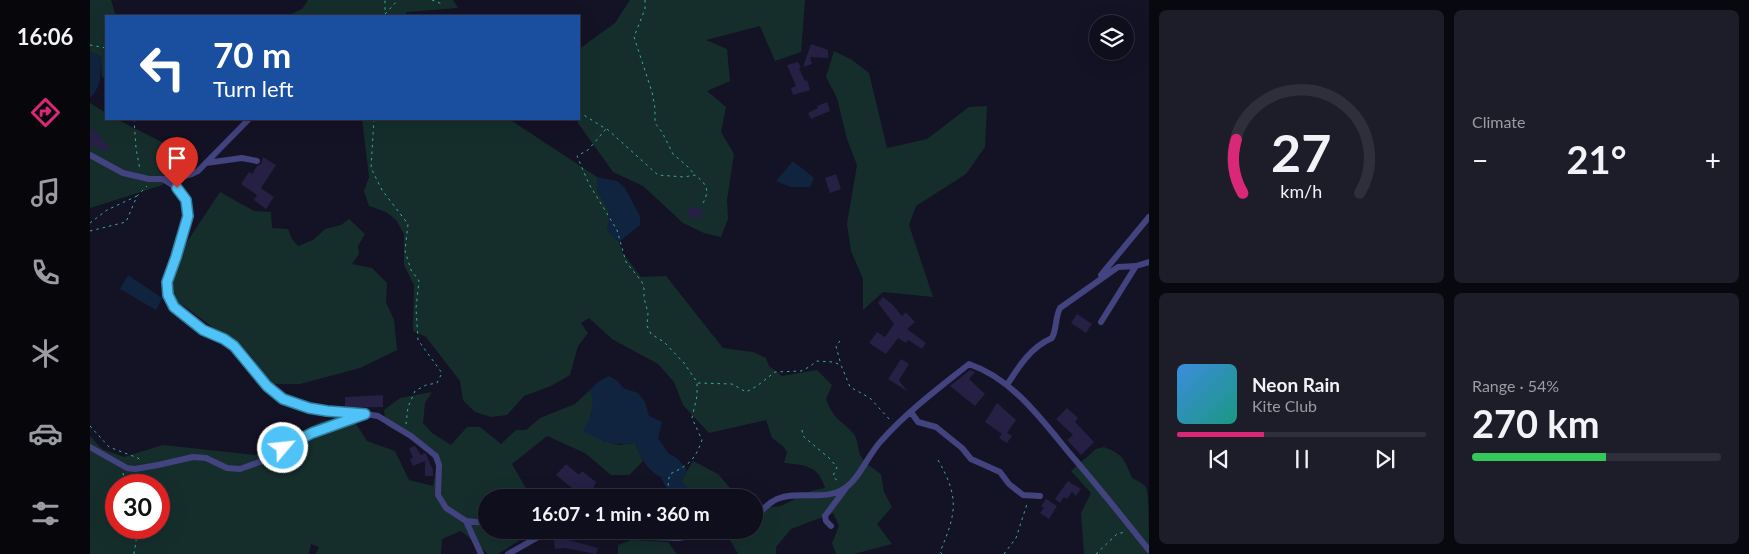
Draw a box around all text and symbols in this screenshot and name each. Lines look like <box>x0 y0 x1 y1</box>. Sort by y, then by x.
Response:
map controls <box>1089 15 1134 60</box>
button: layers <box>1089 15 1134 60</box>
text: 16:06 <box>17 23 73 50</box>
text: 70 m <box>213 33 291 75</box>
icon: left <box>130 35 195 100</box>
text: Turn left <box>213 75 294 102</box>
icon: directions <box>28 95 63 130</box>
text: Climate <box>1472 112 1525 131</box>
text: 27 <box>1271 121 1332 183</box>
text: 21° <box>1567 136 1626 182</box>
pin <box>156 137 198 188</box>
text: − <box>1472 143 1488 177</box>
text: + <box>1705 143 1721 177</box>
icon: arrive <box>163 144 191 172</box>
icon: music <box>28 175 63 210</box>
text: km/h <box>1281 180 1322 202</box>
icon: phone <box>28 255 63 290</box>
icon: climate <box>28 336 63 371</box>
text: Neon Rain <box>1252 373 1340 396</box>
text: Range · 54% <box>1472 376 1559 395</box>
text: Kite Club <box>1252 396 1317 415</box>
text: 270 km <box>1472 400 1600 446</box>
icon: car <box>28 416 63 451</box>
position arrow <box>256 421 308 473</box>
icon: previous <box>1205 445 1233 473</box>
icon: pause <box>1288 445 1316 473</box>
icon: next <box>1371 445 1399 473</box>
speed limit sign: 30 <box>105 474 170 539</box>
icon: filters <box>28 496 63 531</box>
text: 16:07 · 1 min · 360 m <box>531 502 710 525</box>

